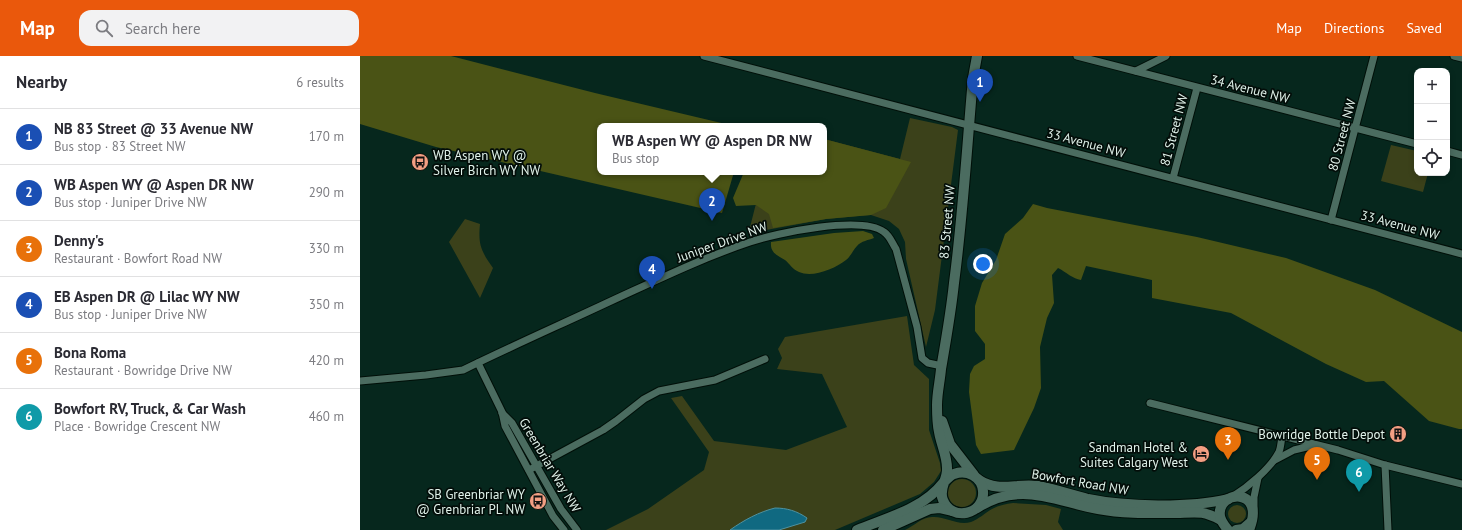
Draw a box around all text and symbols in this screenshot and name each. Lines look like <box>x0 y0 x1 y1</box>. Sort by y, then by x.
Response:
search box <box>79 10 359 46</box>
text: Map <box>20 16 55 40</box>
icon: search <box>93 17 115 39</box>
text: Search here <box>125 19 201 38</box>
text: Map <box>1276 19 1302 37</box>
text: Directions <box>1324 19 1384 37</box>
text: Saved <box>1406 19 1442 37</box>
map controls <box>1414 68 1450 176</box>
button: + <box>1414 68 1450 104</box>
pin: 1 <box>967 69 993 102</box>
text: Nearby <box>16 71 67 93</box>
street label: 34 Avenue NW <box>1209 71 1291 107</box>
text: 6 results <box>296 74 344 91</box>
street label: 81 Street NW <box>1156 92 1192 168</box>
street label: 80 Street NW <box>1324 97 1360 173</box>
button: − <box>1414 104 1450 140</box>
text: NB 83 Street @ 33 Avenue NW <box>54 119 253 138</box>
popup <box>597 123 827 175</box>
street label: 33 Avenue NW <box>1045 124 1127 162</box>
text: 1 <box>25 128 33 145</box>
text: 170 m <box>309 128 344 145</box>
text: WB Aspen WY @ Aspen DR NW <box>612 131 812 150</box>
text: Bus stop · 83 Street NW <box>54 138 186 155</box>
button: locate <box>1414 140 1450 176</box>
place label: WB Aspen WY @ Silver Birch WY NW <box>433 147 540 179</box>
text: Bus stop <box>612 150 659 167</box>
bus stop icon: WB Aspen WY @ Silver Birch WY NW <box>410 152 430 172</box>
text: WB Aspen WY @ Aspen DR NW <box>54 175 254 194</box>
text: 2 <box>25 184 33 201</box>
text: 290 m <box>309 184 344 201</box>
street label: 83 Street NW <box>935 184 959 260</box>
pin: 2 <box>699 188 725 221</box>
text: Bus stop · Juniper Drive NW <box>54 194 207 211</box>
street label: 33 Avenue NW <box>1359 206 1441 244</box>
street label: Juniper Drive NW <box>674 218 770 267</box>
text: Denny's <box>54 231 104 250</box>
text: 3 <box>25 240 33 257</box>
text: 330 m <box>309 240 344 257</box>
text: Restaurant · Bowfort Road NW <box>54 250 222 267</box>
your location <box>973 254 993 274</box>
pin: 4 <box>639 256 665 289</box>
text: EB Aspen DR @ Lilac WY NW <box>54 287 240 306</box>
text: 4 <box>25 296 33 313</box>
text: 350 m <box>309 296 344 313</box>
text: Bus stop · Juniper Drive NW <box>54 306 207 323</box>
text: Bona Roma <box>54 343 126 362</box>
text: 5 <box>25 352 33 369</box>
text: 420 m <box>309 352 344 369</box>
text: Restaurant · Bowridge Drive NW <box>54 362 232 379</box>
text: Bowfort RV, Truck, & Car Wash <box>54 399 246 418</box>
text: 6 <box>25 408 33 425</box>
text: 460 m <box>309 408 344 425</box>
street label: Greenbriar Way NW <box>515 415 585 515</box>
text: Place · Bowridge Crescent NW <box>54 418 220 435</box>
building icon: Bowridge Bottle Depot <box>1388 424 1408 444</box>
place label: Bowridge Bottle Depot <box>1258 426 1386 443</box>
pin: 3 <box>1215 427 1241 460</box>
place label: Sandman Hotel & Suites Calgary West <box>1080 439 1189 471</box>
hotel icon: Sandman Hotel & Suites Calgary West <box>1191 444 1211 464</box>
pin: 5 <box>1304 447 1330 480</box>
pin: 6 <box>1346 459 1372 492</box>
street label: Bowfort Road NW <box>1030 465 1130 499</box>
place label: SB Greenbriar WY @ Grenbriar PL NW <box>416 486 526 518</box>
bus stop icon: SB Greenbriar WY @ Grenbriar PL NW <box>528 491 548 511</box>

